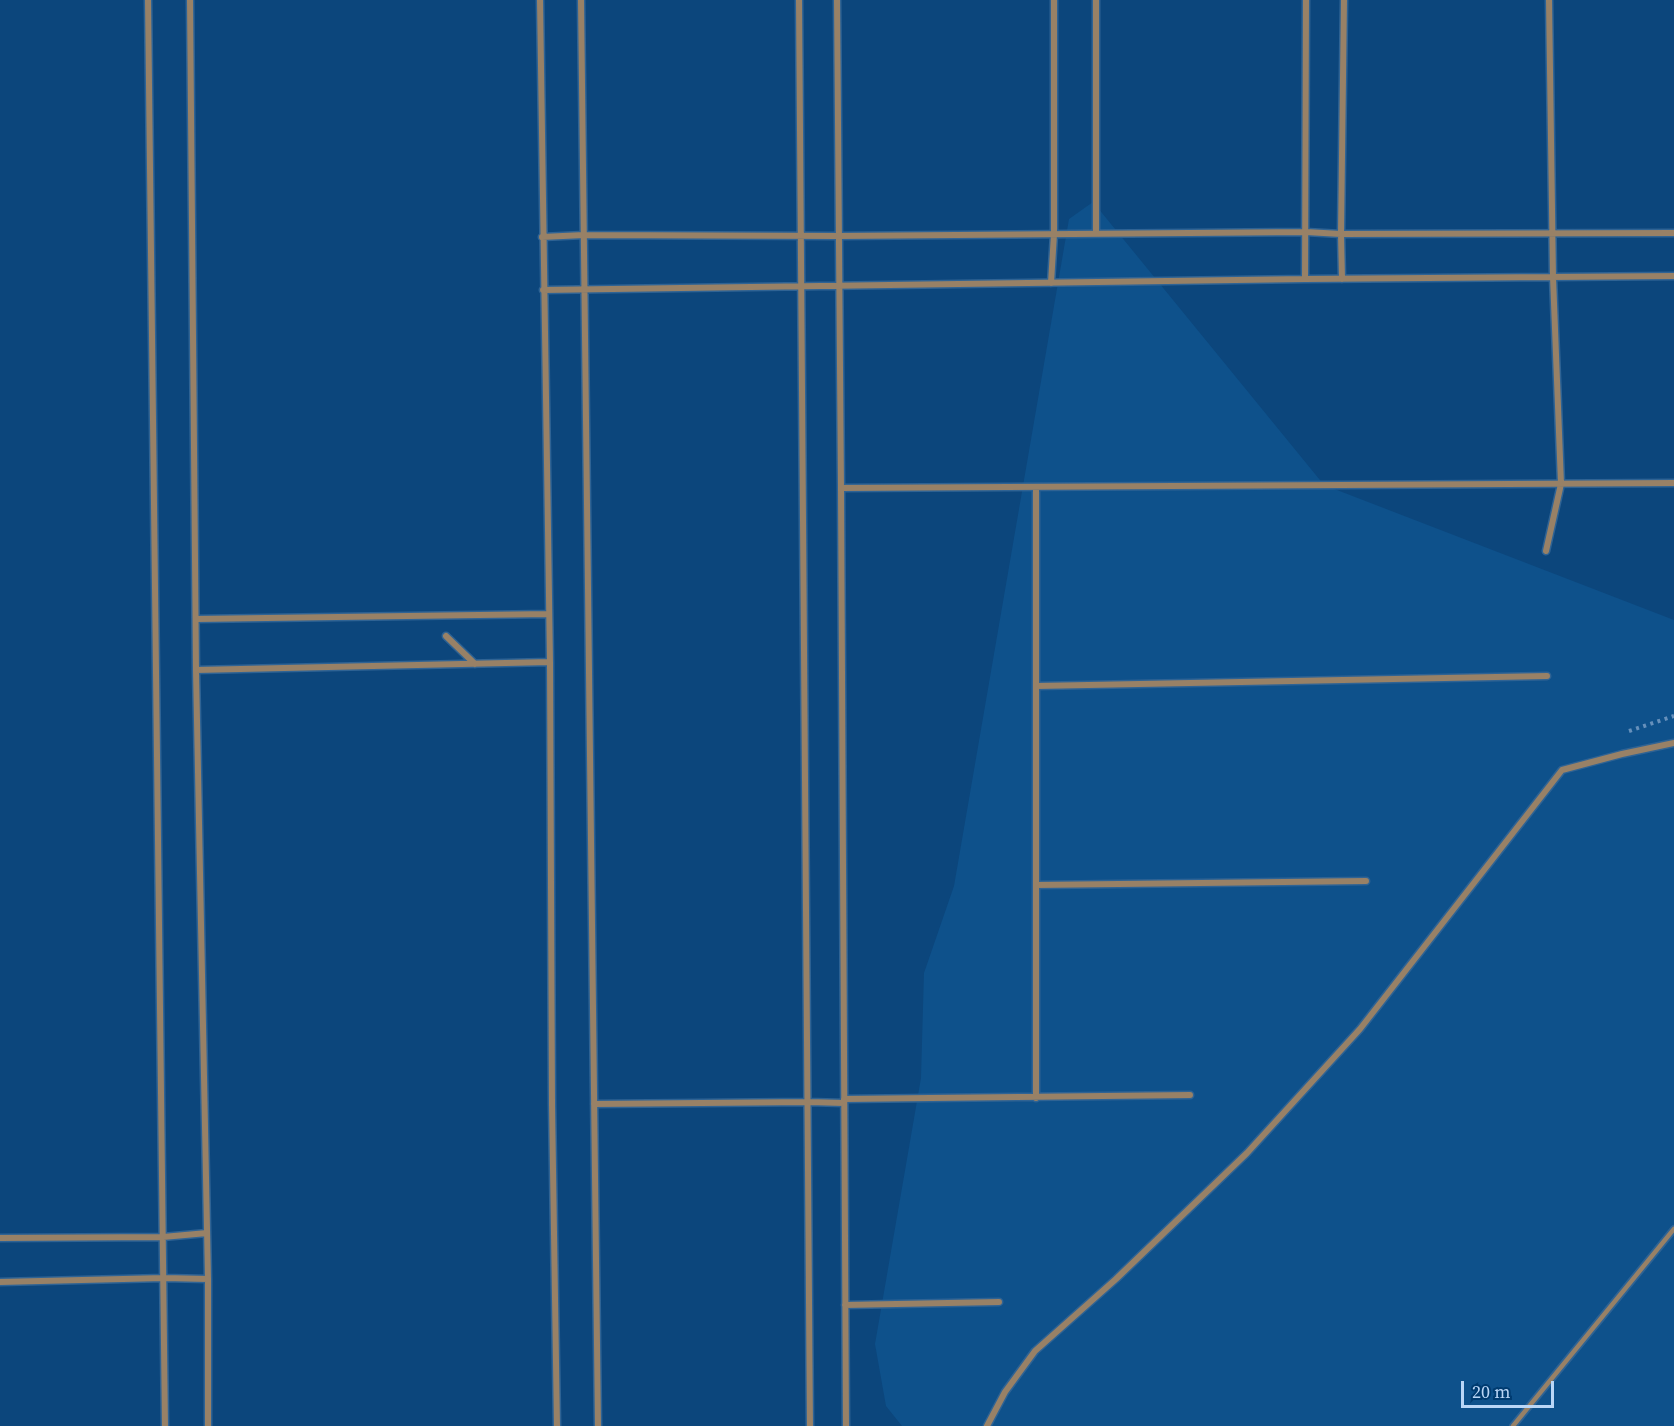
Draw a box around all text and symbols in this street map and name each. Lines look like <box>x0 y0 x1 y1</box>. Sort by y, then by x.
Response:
scale bar <box>1464 1369 1557 1407</box>
text: 20 m <box>1472 1379 1510 1404</box>

